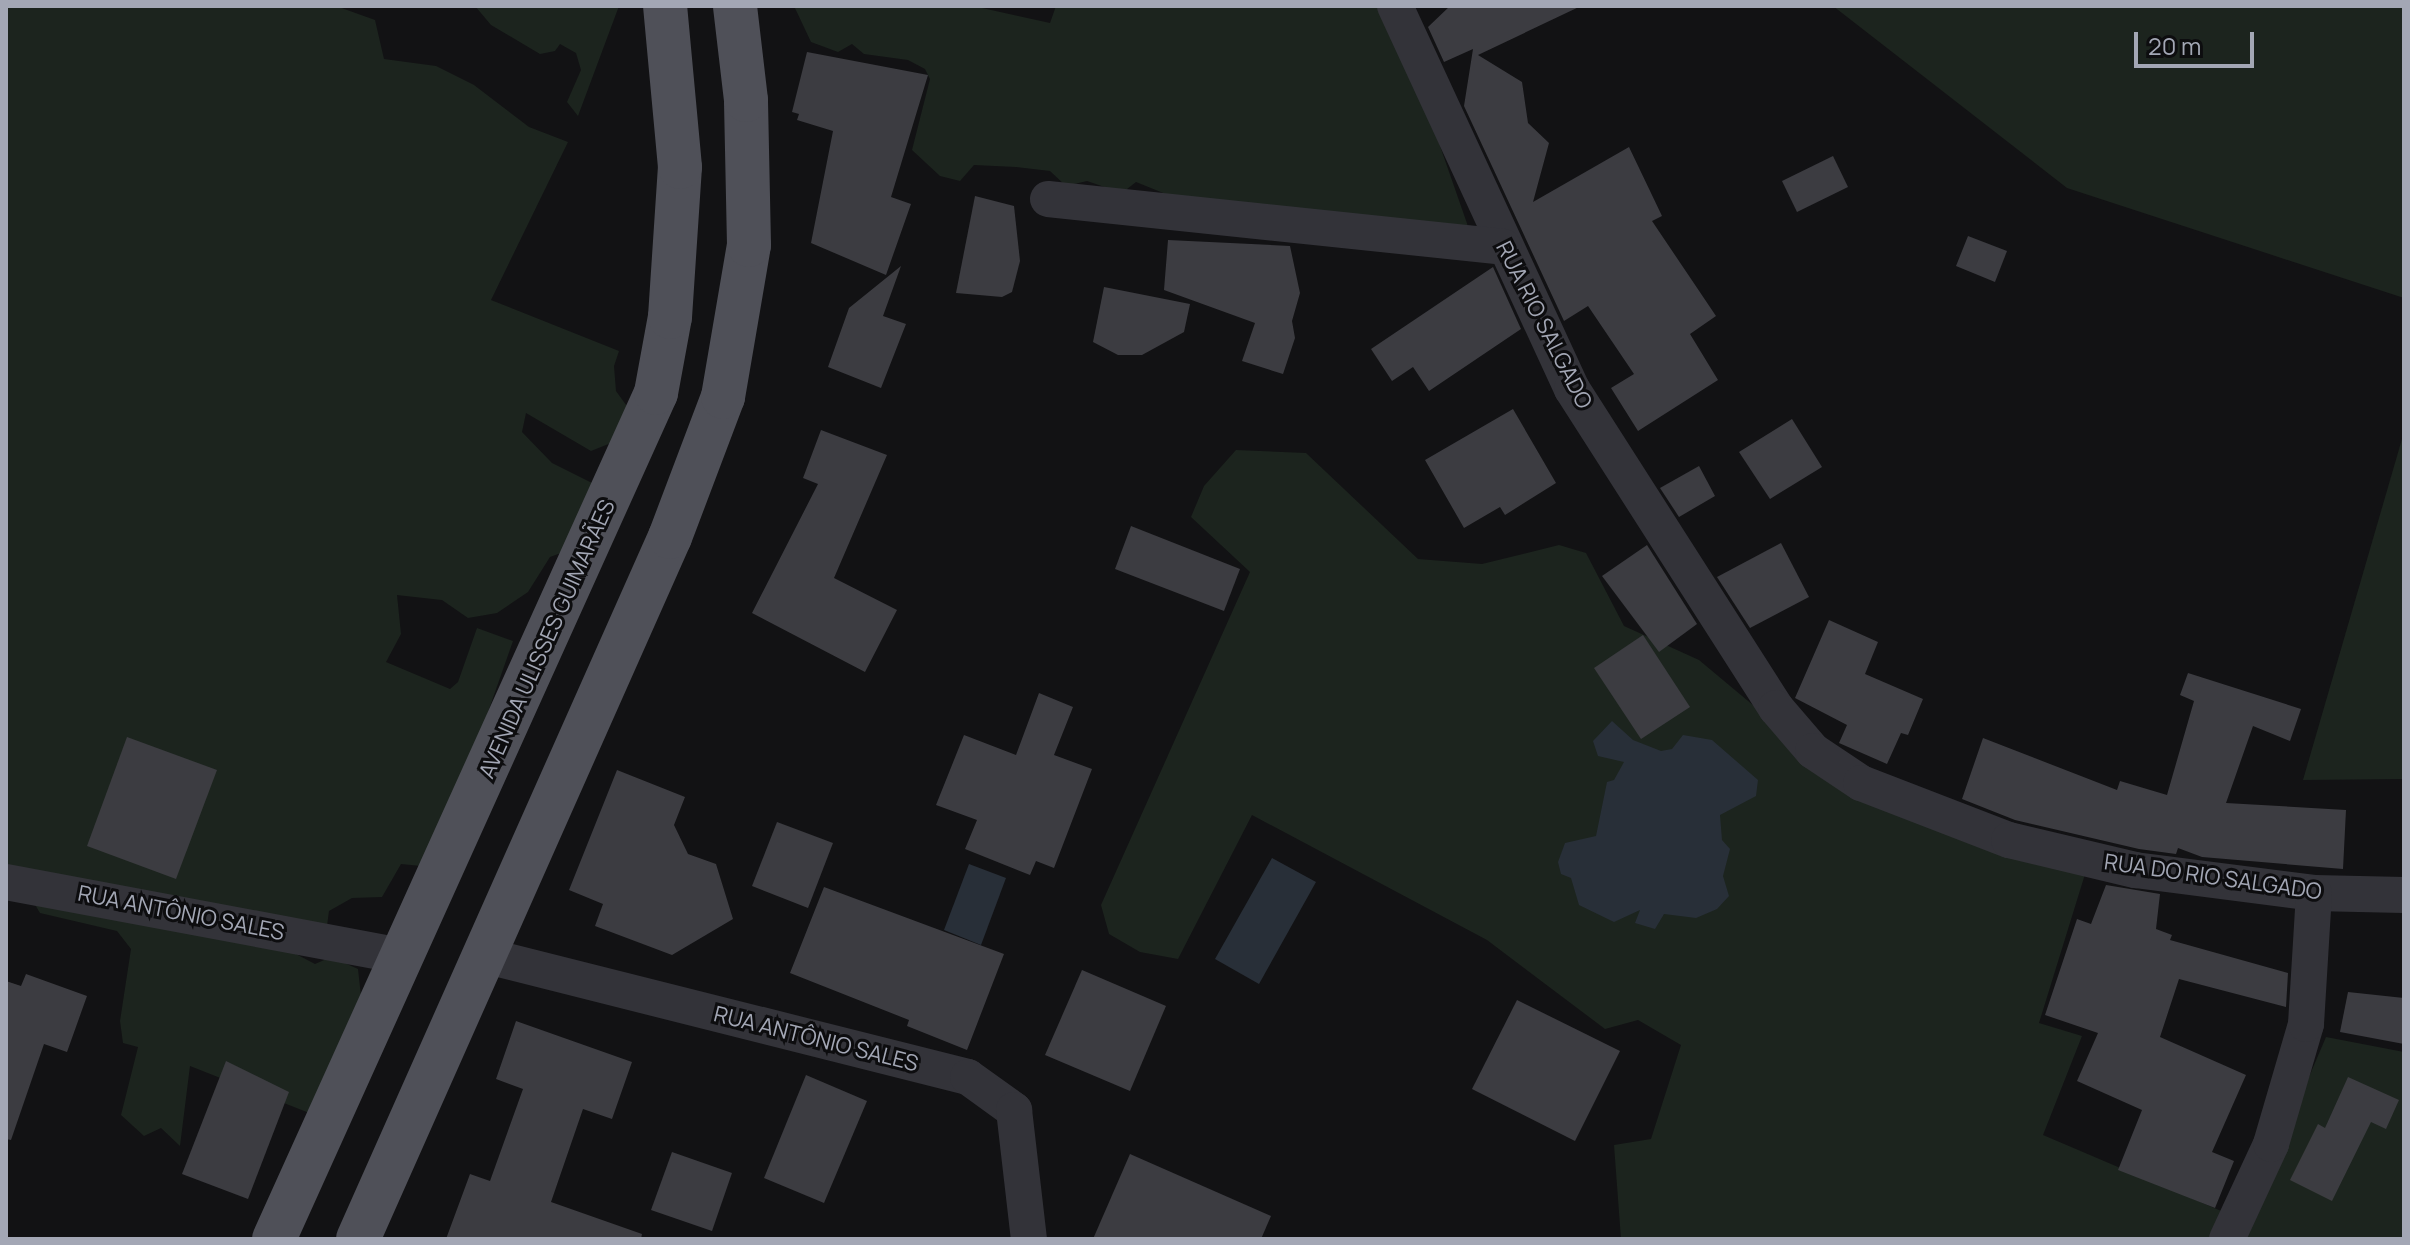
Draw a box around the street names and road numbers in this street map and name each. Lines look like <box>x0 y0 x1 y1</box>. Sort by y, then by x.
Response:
street label: RUA RIO SALGADO <box>1490 237 1598 413</box>
street label: AVENIDA ULISSES GUIMARÃES <box>474 496 620 782</box>
street label: RUA DO RIO SALGADO <box>2103 849 2323 905</box>
street label: RUA ANTÔNIO SALES <box>76 880 286 946</box>
street label: RUA ANTÔNIO SALES <box>711 1001 921 1077</box>

